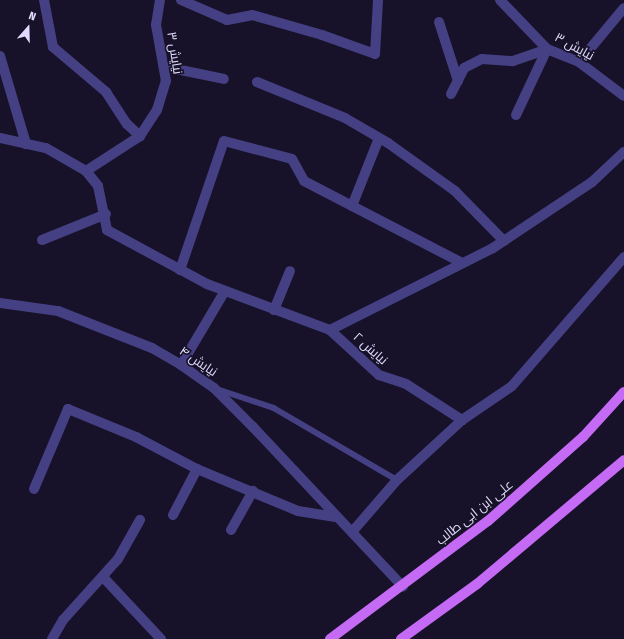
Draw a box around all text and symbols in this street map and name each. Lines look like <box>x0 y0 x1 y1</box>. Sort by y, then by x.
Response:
north arrow <box>8 8 48 48</box>
text: N <box>27 9 38 23</box>
street label: نیایش ۳ <box>552 30 596 64</box>
street label: نیایش ۳ <box>163 31 185 75</box>
street label: نیایش ۲ <box>350 330 390 368</box>
street label: نیایش ۴ <box>176 344 220 380</box>
street label: علی ابن ابی طالب <box>433 477 517 549</box>

